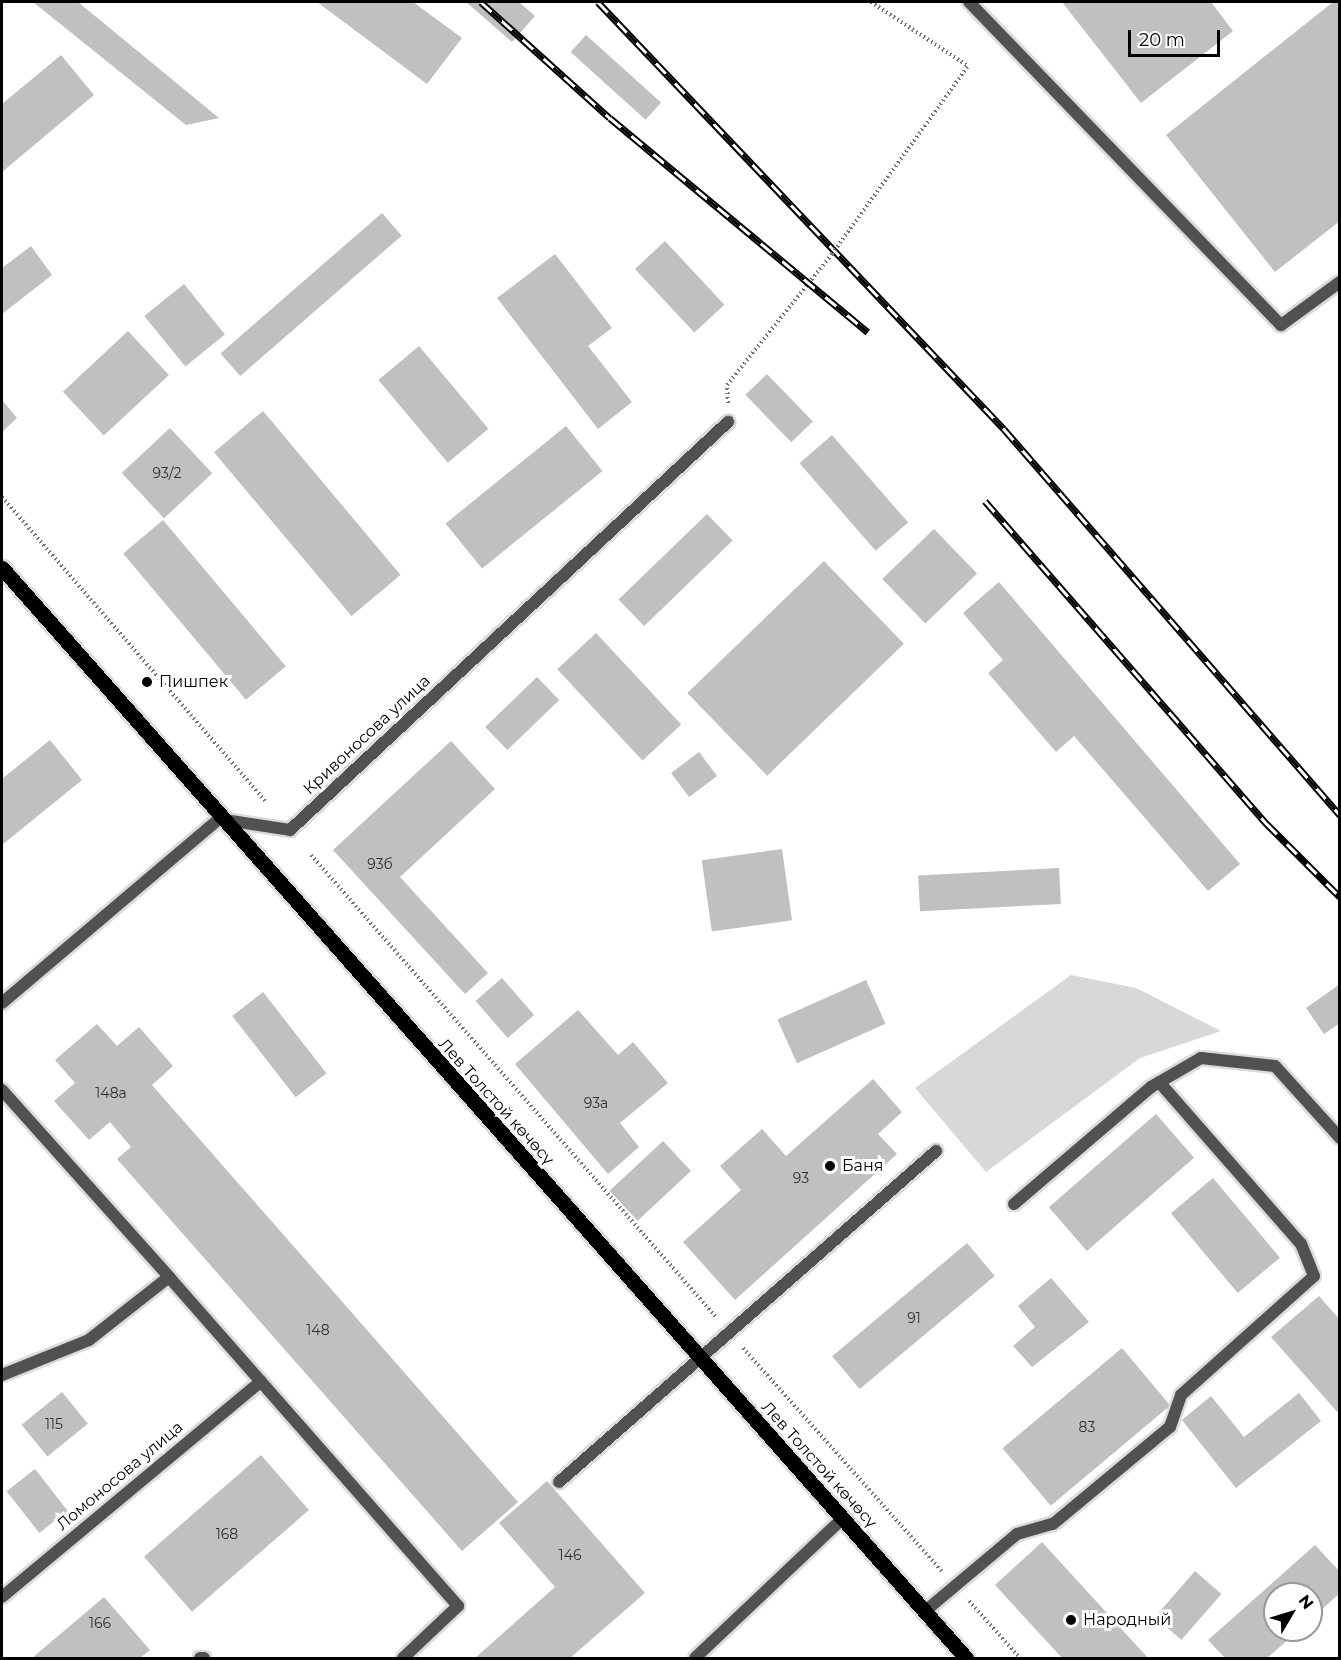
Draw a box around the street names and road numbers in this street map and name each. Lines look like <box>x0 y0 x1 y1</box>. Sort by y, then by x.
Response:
street label: Кривоносова улица <box>300 671 434 799</box>
street label: Лев Толстой көчөсү <box>434 1035 558 1169</box>
street label: Лев Толстой көчөсү <box>757 1398 881 1532</box>
street label: Ломоносова улица <box>53 1418 187 1534</box>

